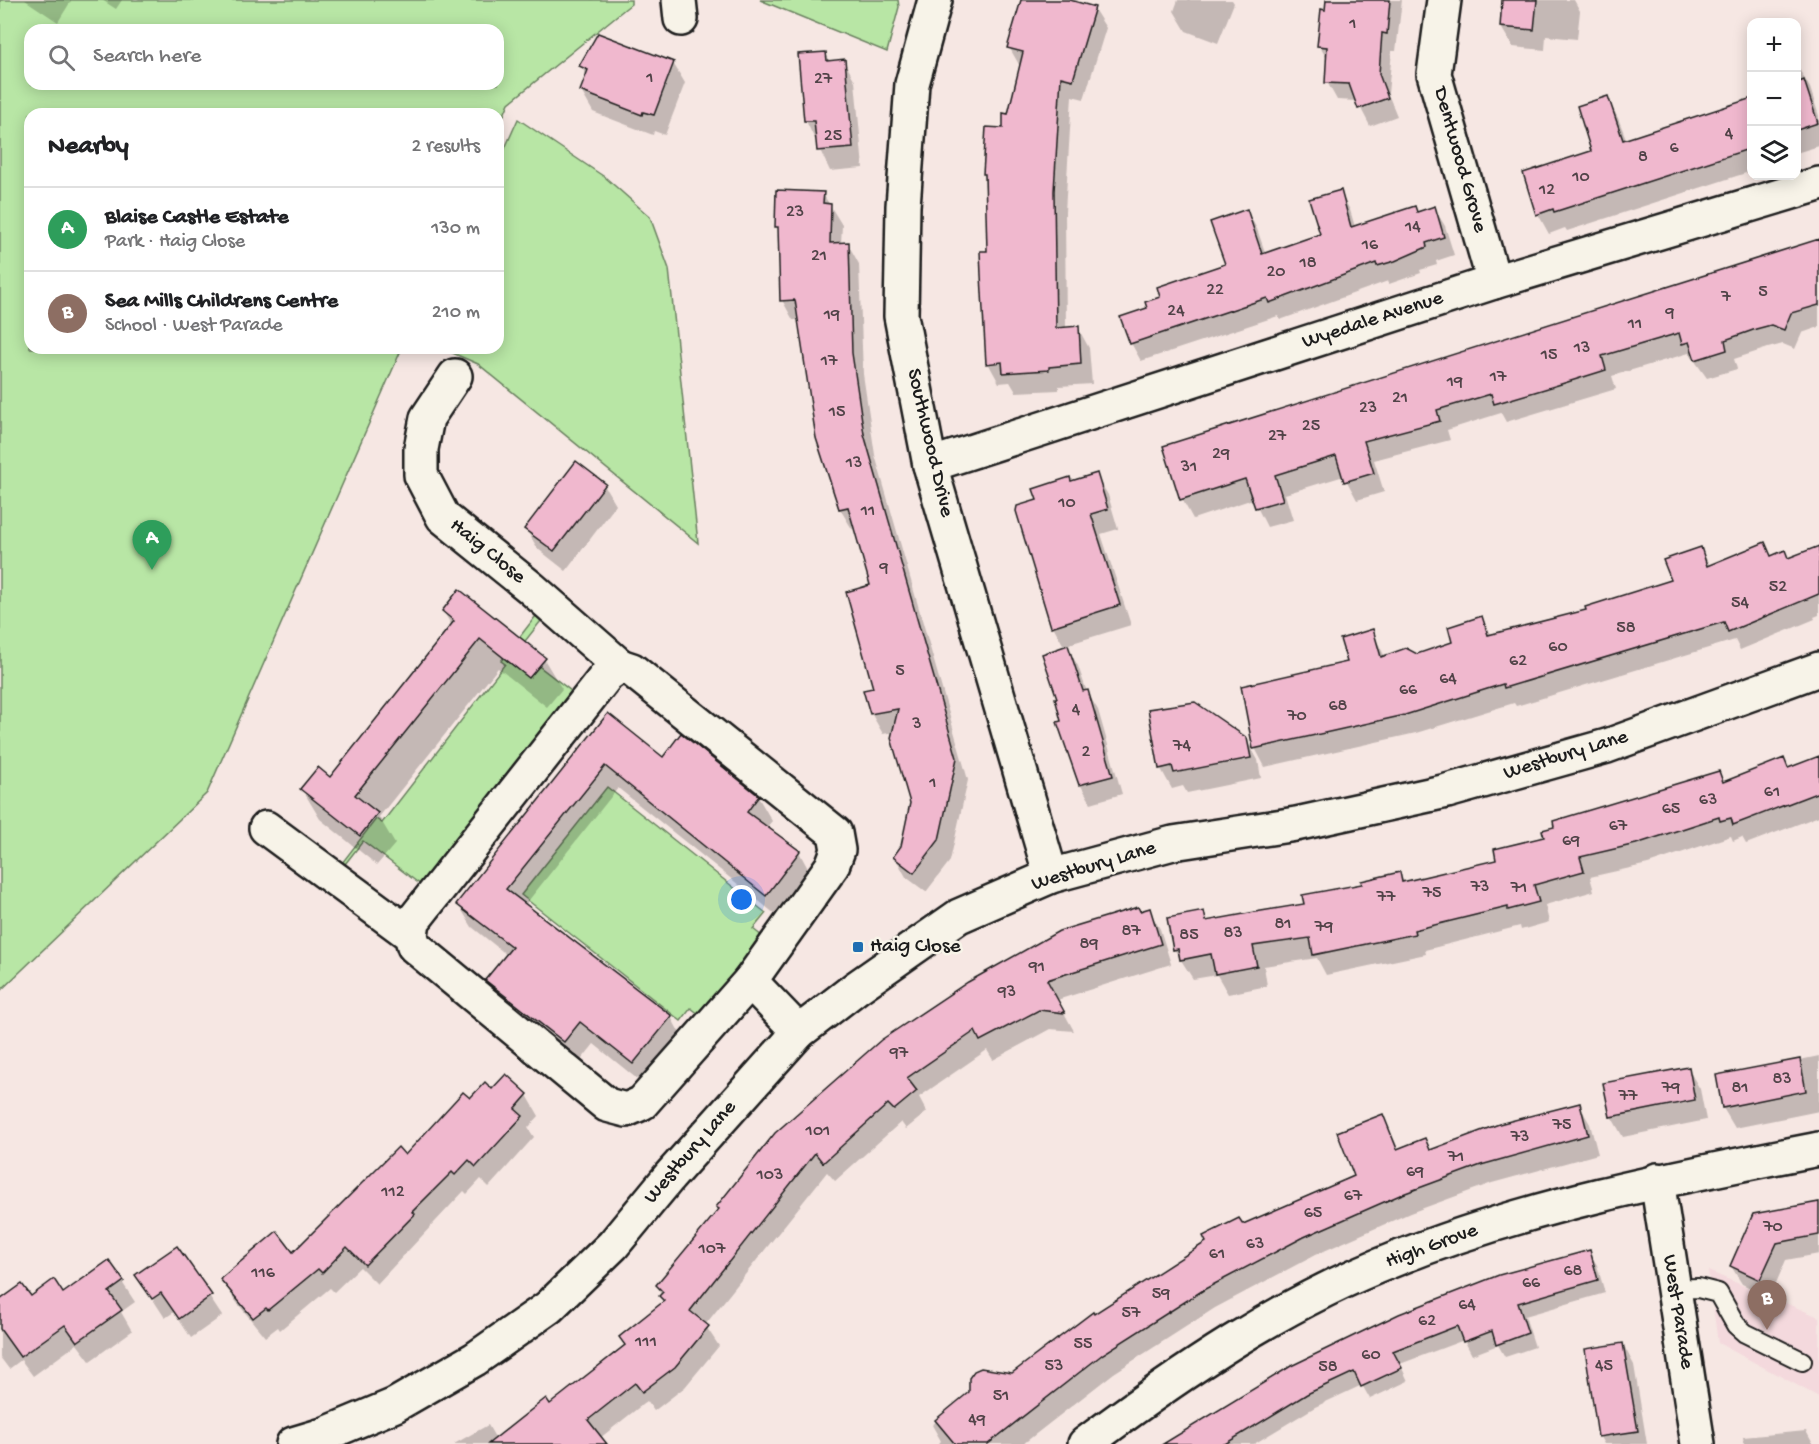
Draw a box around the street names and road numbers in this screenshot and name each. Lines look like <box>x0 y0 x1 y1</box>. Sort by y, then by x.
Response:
street label: Dentwood Grove <box>1426 82 1492 237</box>
street label: Wyedale Avenue <box>1299 286 1448 356</box>
street label: Southwood Drive <box>900 366 958 521</box>
street label: Haig Close <box>444 514 531 591</box>
street label: Westbury Lane <box>1501 725 1632 787</box>
street label: Westbury Lane <box>1029 836 1160 898</box>
street label: Westbury Lane <box>639 1095 743 1210</box>
street label: High Grove <box>1382 1218 1483 1275</box>
street label: West Parade <box>1656 1253 1699 1372</box>

